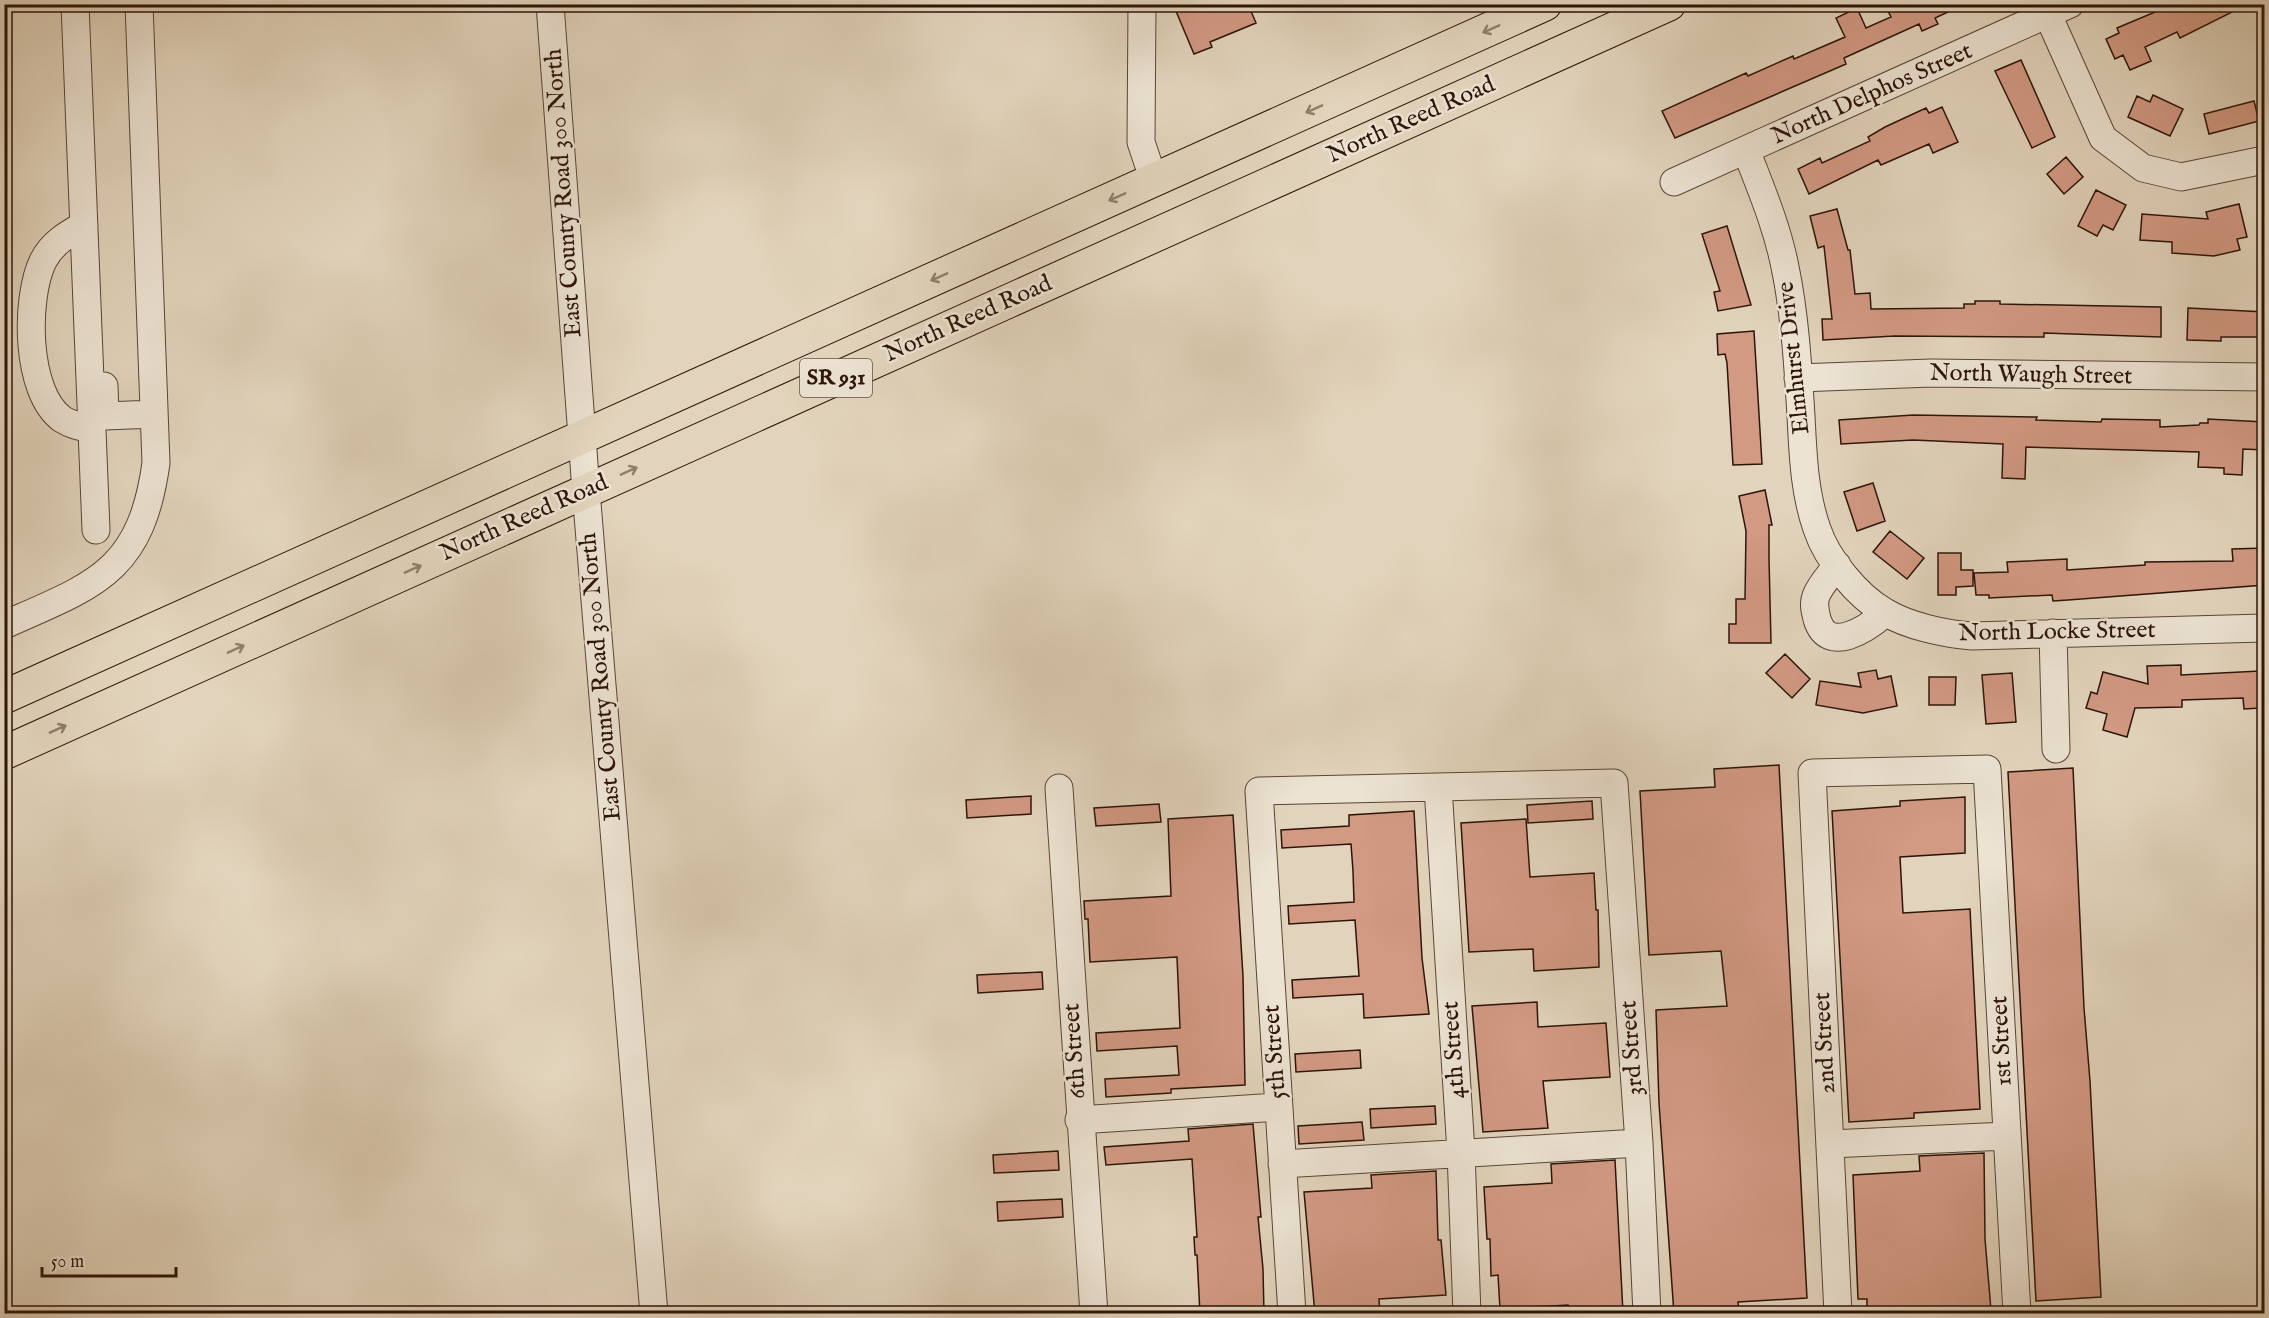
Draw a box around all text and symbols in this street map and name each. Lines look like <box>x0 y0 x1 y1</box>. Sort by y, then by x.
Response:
one-way arrow <box>1483 23 1501 35</box>
street label: North Delphos Street <box>1767 36 1977 152</box>
street label: East County Road 300 North <box>538 47 590 338</box>
street label: North Reed Road <box>1322 69 1500 171</box>
one-way arrow <box>1305 103 1323 115</box>
one-way arrow <box>1108 192 1126 204</box>
street label: North Reed Road <box>879 268 1057 370</box>
one-way arrow <box>930 272 948 284</box>
street label: Elmhurst Drive <box>1771 280 1817 436</box>
street label: North Waugh Street <box>1929 358 2133 392</box>
road number: SR 931 <box>800 359 872 397</box>
one-way arrow <box>620 465 638 476</box>
street label: North Reed Road <box>435 467 613 569</box>
street label: East County Road 300 North <box>573 531 629 823</box>
one-way arrow <box>404 562 422 574</box>
street label: North Locke Street <box>1958 615 2156 649</box>
one-way arrow <box>226 643 244 654</box>
one-way arrow <box>48 723 66 735</box>
street label: 2nd Street <box>1807 991 1843 1095</box>
street label: 1st Street <box>1984 995 2020 1087</box>
street label: 3rd Street <box>1613 999 1651 1097</box>
street label: 4th Street <box>1435 1000 1473 1100</box>
street label: 6th Street <box>1056 1002 1094 1100</box>
street label: 5th Street <box>1256 1004 1294 1100</box>
scale bar <box>42 1240 176 1278</box>
text: 50 m <box>51 1251 84 1274</box>

